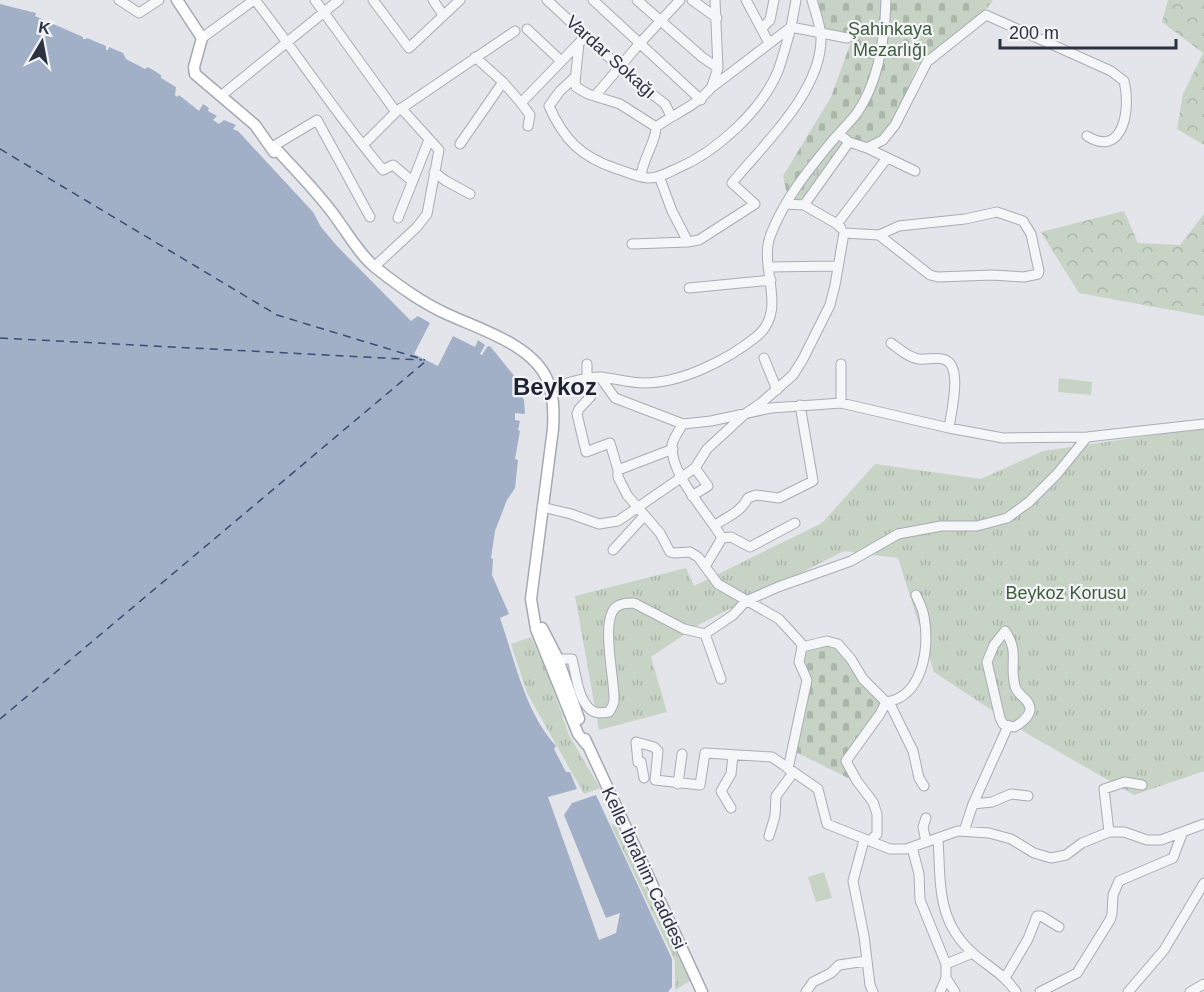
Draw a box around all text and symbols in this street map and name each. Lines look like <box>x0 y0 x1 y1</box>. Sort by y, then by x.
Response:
north arrow <box>12 12 72 72</box>
street label: Vardar Sokağı <box>562 12 660 102</box>
scale bar <box>1000 12 1176 50</box>
text: K <box>37 18 52 37</box>
park label: Şahinkaya Mezarlığı <box>848 19 933 60</box>
text: 200 m <box>1009 23 1059 43</box>
district label: Beykoz <box>513 373 597 400</box>
park label: Beykoz Korusu <box>1005 583 1127 603</box>
street label: Kelle İbrahim Caddesi <box>598 784 690 952</box>

